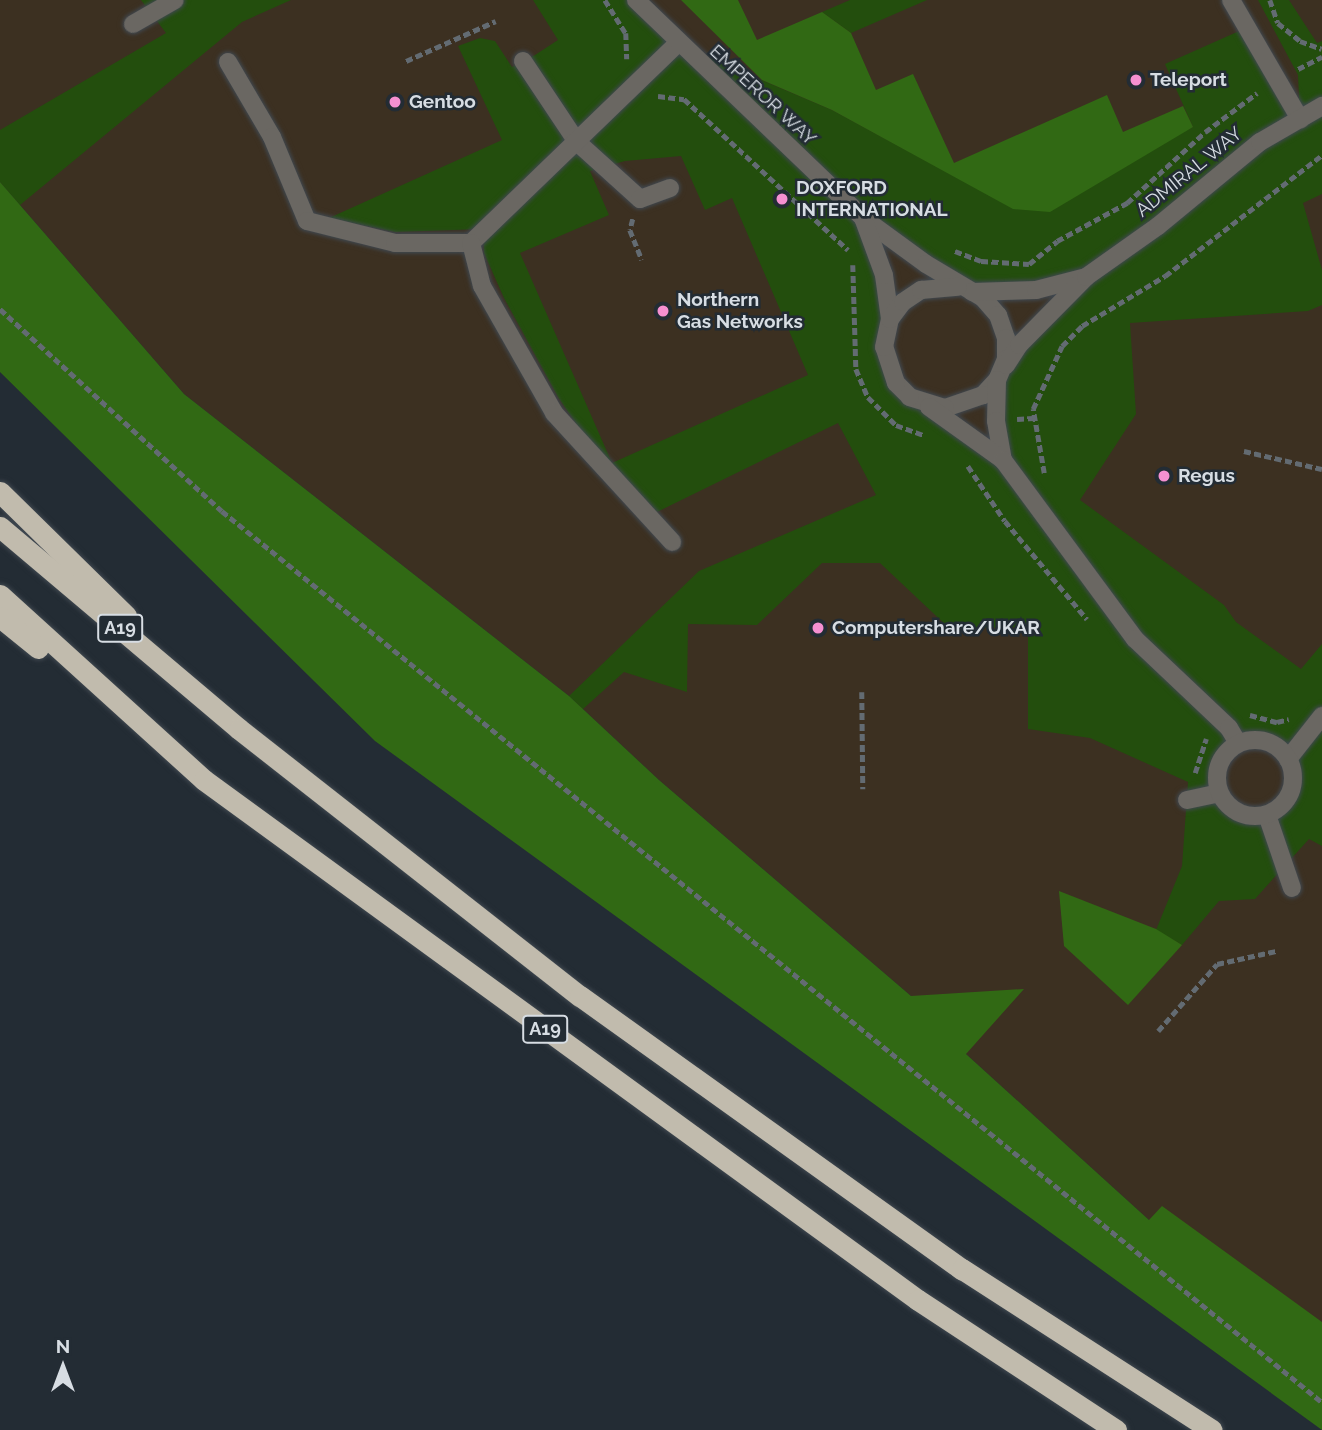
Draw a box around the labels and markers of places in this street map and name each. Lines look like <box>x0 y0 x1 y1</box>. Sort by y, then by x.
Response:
place label: Teleport <box>1150 69 1227 91</box>
marker: Teleport <box>1128 72 1144 88</box>
place label: Gentoo <box>409 91 476 113</box>
marker: Gentoo <box>387 94 403 110</box>
place label: DOXFORD INTERNATIONAL <box>796 177 948 221</box>
marker: DOXFORD INTERNATIONAL <box>774 191 790 207</box>
place label: Northern Gas Networks <box>677 289 803 333</box>
marker: Northern Gas Networks <box>655 303 671 319</box>
place label: Regus <box>1178 465 1235 487</box>
marker: Regus <box>1156 468 1172 484</box>
place label: Computershare/UKAR <box>832 617 1040 639</box>
marker: Computershare/UKAR <box>810 620 826 636</box>

